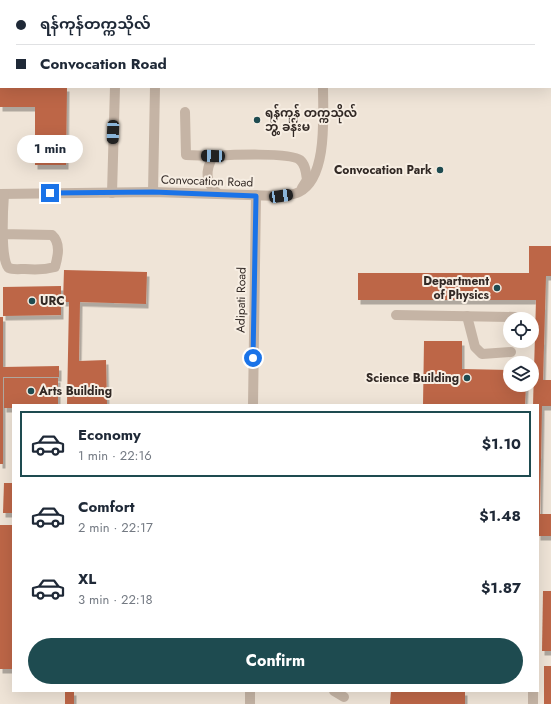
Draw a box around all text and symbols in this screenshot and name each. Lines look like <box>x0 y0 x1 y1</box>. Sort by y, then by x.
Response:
text: ရန်ကုန်တက္ကသိုလ် <box>40 13 151 35</box>
text: Convocation Road <box>40 53 167 75</box>
place label: ရန်ကုန် တက္ကသိုလ် ဘွဲ့ ခန်းမ <box>265 103 357 137</box>
marker: ရန်ကုန် တက္ကသိုလ် ဘွဲ့ ခန်းမ <box>252 115 262 125</box>
car <box>107 120 119 144</box>
callout: 1 min <box>17 135 83 163</box>
text: 1 min <box>34 139 66 158</box>
car <box>201 150 225 162</box>
place label: Convocation Park <box>334 161 432 179</box>
marker: Convocation Park <box>435 165 445 175</box>
street label: Convocation Road <box>160 170 254 192</box>
route end <box>41 184 59 202</box>
car <box>268 188 294 204</box>
street label: Adipati Road <box>231 267 251 333</box>
place label: Department of Physics <box>423 272 490 304</box>
marker: Department of Physics <box>492 283 502 293</box>
place label: URC <box>40 292 65 310</box>
marker: URC <box>27 296 37 306</box>
map controls <box>503 312 539 392</box>
button: locate <box>503 312 539 348</box>
route start <box>244 349 262 367</box>
button: layers <box>503 356 539 392</box>
place label: Science Building <box>366 369 459 387</box>
marker: Science Building <box>462 373 472 383</box>
place label: Arts Building <box>38 382 112 400</box>
marker: Arts Building <box>26 386 36 396</box>
text: Economy <box>78 424 141 446</box>
icon: car <box>30 426 66 462</box>
text: $1.10 <box>482 433 521 455</box>
text: 1 min · 22:16 <box>78 446 152 465</box>
text: Comfort <box>78 496 135 518</box>
icon: car <box>30 498 66 534</box>
text: $1.48 <box>479 505 521 527</box>
text: 2 min · 22:17 <box>78 518 153 537</box>
text: XL <box>78 568 96 590</box>
icon: car <box>30 570 66 606</box>
text: $1.87 <box>481 577 521 599</box>
text: 3 min · 22:18 <box>78 590 153 609</box>
button: Confirm <box>28 638 523 684</box>

